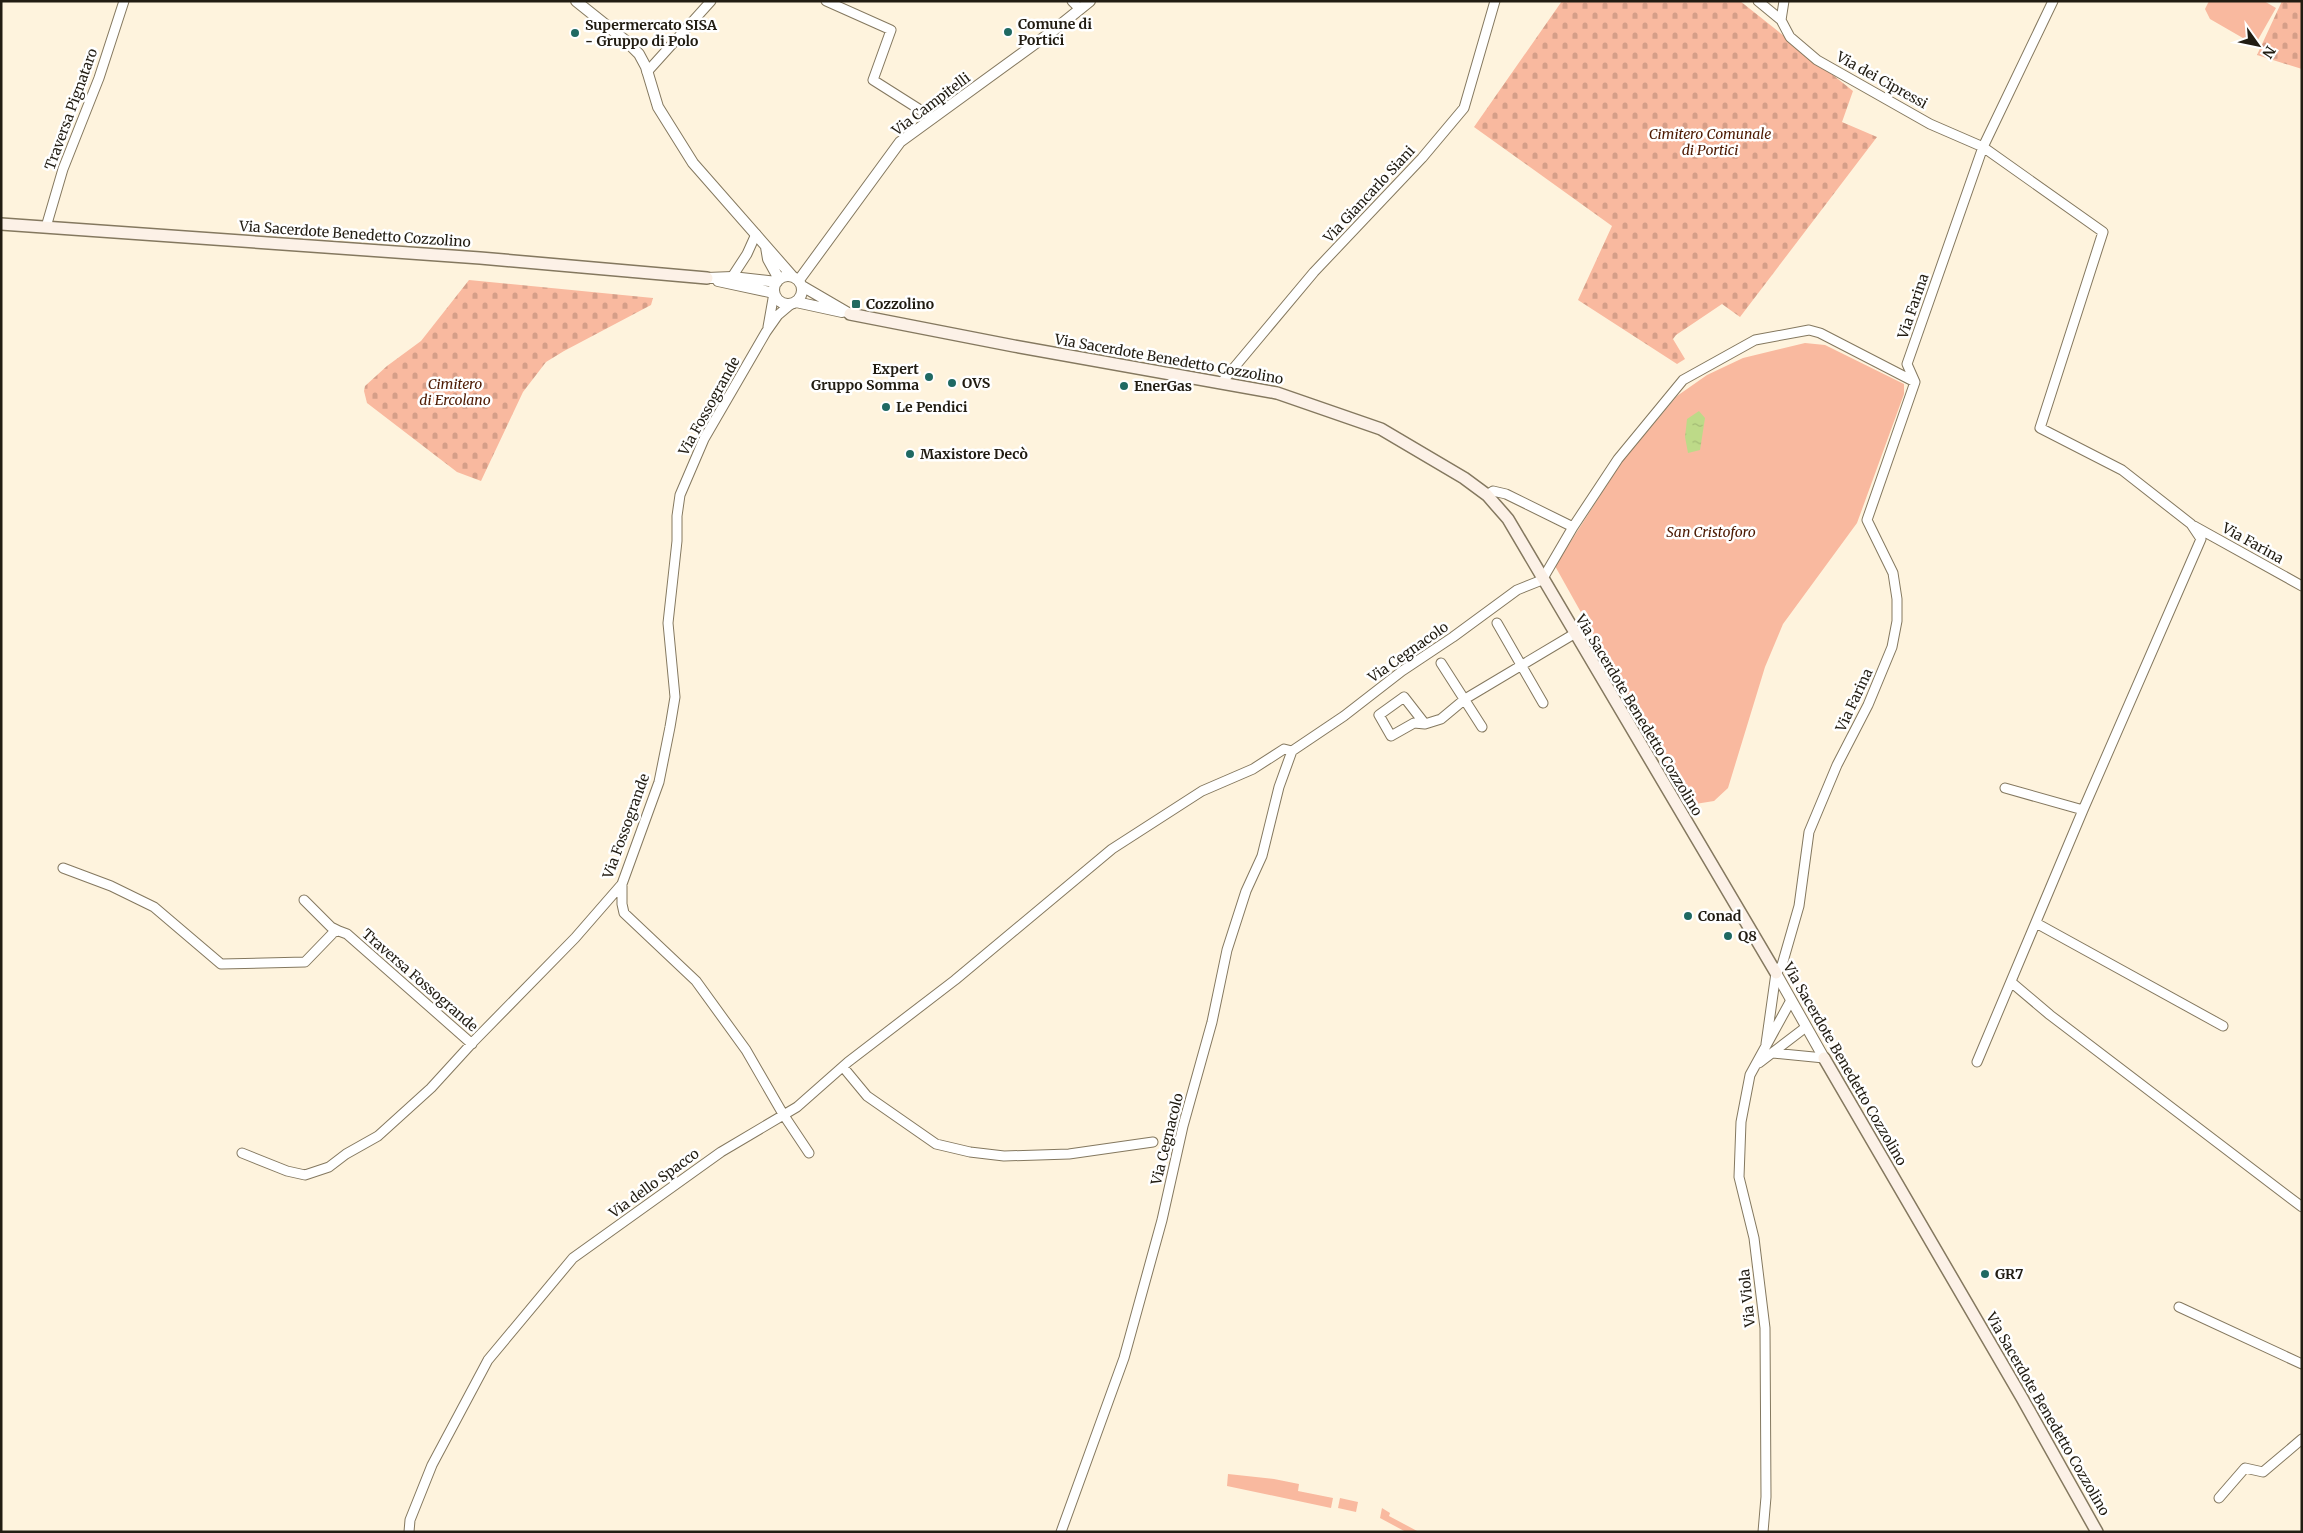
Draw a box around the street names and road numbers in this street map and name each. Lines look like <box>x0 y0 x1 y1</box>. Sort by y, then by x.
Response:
street label: Traversa Pignataro <box>41 46 101 172</box>
street label: Via dei Cipressi <box>1832 47 1931 113</box>
street label: Via Campitelli <box>887 68 974 140</box>
street label: Via Giancarlo Siani <box>1319 141 1419 247</box>
street label: Via Sacerdote Benedetto Cozzolino <box>238 217 471 251</box>
street label: Via Farina <box>1893 271 1933 342</box>
street label: Via Sacerdote Benedetto Cozzolino <box>1052 330 1285 388</box>
street label: Via Fossogrande <box>674 353 744 459</box>
street label: Via Farina <box>2218 518 2287 568</box>
street label: Via Sacerdote Benedetto Cozzolino <box>1571 610 1706 819</box>
street label: Via Cegnacolo <box>1364 618 1452 687</box>
street label: Via Farina <box>1831 665 1877 735</box>
street label: Via Fossogrande <box>598 771 653 882</box>
street label: Traversa Fossogrande <box>358 925 482 1035</box>
street label: Via Sacerdote Benedetto Cozzolino <box>1779 958 1911 1169</box>
street label: Via Cegnacolo <box>1147 1091 1187 1188</box>
street label: Via dello Spacco <box>605 1144 703 1222</box>
street label: Via Viola <box>1735 1268 1759 1329</box>
street label: Via Sacerdote Benedetto Cozzolino <box>1982 1308 2114 1519</box>

